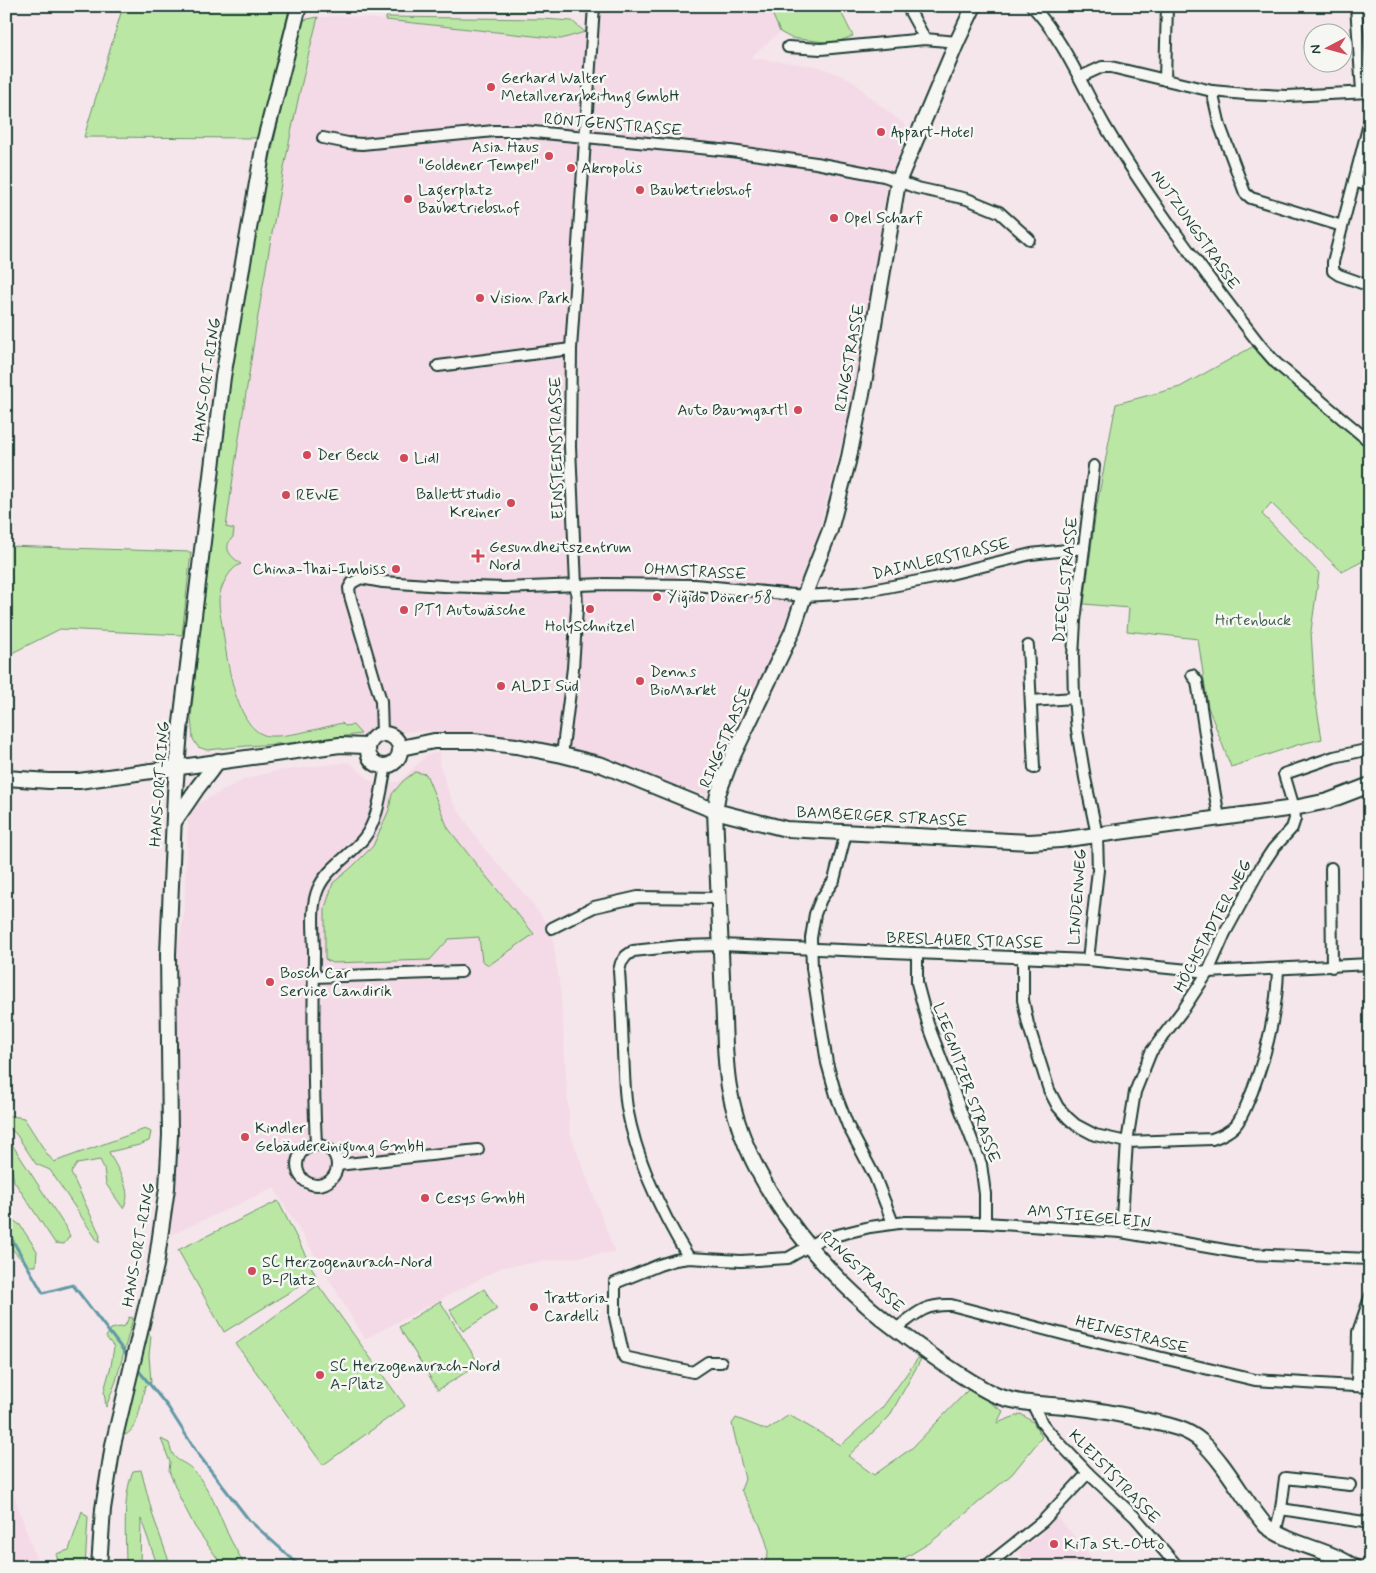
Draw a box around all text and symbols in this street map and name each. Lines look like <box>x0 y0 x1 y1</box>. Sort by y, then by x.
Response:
north arrow <box>1304 22 1354 72</box>
text: N <box>1307 44 1326 55</box>
place label: Gerhard Walter Metallverarbeitung GmbH <box>501 68 680 108</box>
marker: Gerhard Walter Metallverarbeitung GmbH <box>485 81 497 93</box>
street label: RÖNTGENSTRASSE <box>543 108 683 142</box>
place label: Appart-Hotel <box>891 122 973 144</box>
marker: Appart-Hotel <box>875 126 887 138</box>
place label: Asia Haus "Goldener Tempel" <box>419 137 539 176</box>
marker: Asia Haus "Goldener Tempel" <box>543 150 555 162</box>
place label: Akropolis <box>581 158 642 179</box>
marker: Akropolis <box>565 162 577 174</box>
street label: NUTZUNGSTRASSE <box>1146 166 1244 294</box>
place label: Lagerplatz Baubetriebshof <box>418 180 520 219</box>
place label: Baubetriebshof <box>650 180 752 201</box>
marker: Baubetriebshof <box>634 184 646 196</box>
marker: Lagerplatz Baubetriebshof <box>402 193 414 205</box>
place label: Opel Scharf <box>844 208 923 229</box>
marker: Opel Scharf <box>828 212 840 224</box>
place label: Vision Park <box>490 288 570 309</box>
marker: Vision Park <box>474 292 486 304</box>
street label: RINGSTRASSE <box>830 303 870 413</box>
street label: HANS-ORT-RING <box>188 316 226 444</box>
street label: EINSTEINSTRASSE <box>545 376 569 520</box>
place label: Auto Baumgartl <box>677 400 788 421</box>
marker: Auto Baumgartl <box>792 404 804 416</box>
place label: Der Beck <box>317 445 379 466</box>
place label: Lidl <box>414 448 439 469</box>
marker: Der Beck <box>301 449 313 461</box>
marker: Lidl <box>398 452 410 464</box>
place label: Ballettstudio Kreiner <box>416 484 501 523</box>
place label: REWE <box>296 485 339 506</box>
marker: REWE <box>280 489 292 501</box>
marker: Ballettstudio Kreiner <box>505 497 517 509</box>
street label: DIESELSTRASSE <box>1049 516 1083 644</box>
street label: DAIMLERSTRASSE <box>870 533 1012 585</box>
place label: Gesundheitszentrum Nord <box>489 537 631 576</box>
marker: Gesundheitszentrum Nord <box>471 549 485 563</box>
place label: China-Thai-Imbiss <box>252 559 386 580</box>
street label: OHMSTRASSE <box>643 559 747 585</box>
marker: China-Thai-Imbiss <box>390 563 402 575</box>
place label: Yiğido Döner 58 <box>667 587 772 608</box>
marker: Yiğido Döner 58 <box>651 591 663 603</box>
place label: PT1 Autowäsche <box>414 600 526 621</box>
marker: HolySchnitzel <box>584 603 596 615</box>
marker: PT1 Autowäsche <box>398 604 410 616</box>
park label: Hirtenbuck <box>1215 610 1291 631</box>
place label: HolySchnitzel <box>545 616 635 637</box>
place label: Denns BioMarkt <box>650 662 716 701</box>
marker: Denns BioMarkt <box>634 675 646 687</box>
place label: ALDI Süd <box>511 676 579 697</box>
marker: ALDI Süd <box>495 680 507 692</box>
street label: RINGSTRASSE <box>695 683 757 791</box>
street label: HANS-ORT-RING <box>145 720 175 848</box>
street label: BAMBERGER STRASSE <box>796 802 968 832</box>
street label: LINDENWEG <box>1064 848 1092 946</box>
street label: HÖCHSTADTER WEG <box>1169 856 1257 996</box>
street label: BRESLAUER STRASSE <box>886 928 1044 954</box>
place label: Bosch Car Service Candirik <box>280 963 392 1002</box>
marker: Bosch Car Service Candirik <box>264 976 276 988</box>
street label: LIEGNITZER STRASSE <box>927 1000 1005 1166</box>
place label: Kindler Gebäudereinigung GmbH <box>255 1118 424 1158</box>
marker: Kindler Gebäudereinigung GmbH <box>239 1131 251 1143</box>
street label: HANS-ORT-RING <box>118 1181 160 1309</box>
place label: Cesys GmbH <box>435 1188 525 1209</box>
marker: Cesys GmbH <box>419 1192 431 1204</box>
street label: AM STIEGELEIN <box>1026 1200 1153 1234</box>
street label: RINGSTRASSE <box>816 1227 908 1317</box>
place label: SC Herzogenaurach-Nord B-Platz <box>262 1252 432 1291</box>
marker: SC Herzogenaurach-Nord B-Platz <box>246 1265 258 1277</box>
place label: Trattoria Cardelli <box>544 1288 608 1327</box>
marker: Trattoria Cardelli <box>528 1301 540 1313</box>
street label: HEINESTRASSE <box>1073 1311 1191 1359</box>
place label: SC Herzogenaurach-Nord A-Platz <box>330 1356 500 1395</box>
marker: SC Herzogenaurach-Nord A-Platz <box>314 1369 326 1381</box>
street label: KLEISTSTRASSE <box>1064 1425 1164 1529</box>
place label: KiTa St.-Otto <box>1064 1534 1165 1555</box>
marker: KiTa St.-Otto <box>1048 1538 1060 1550</box>

